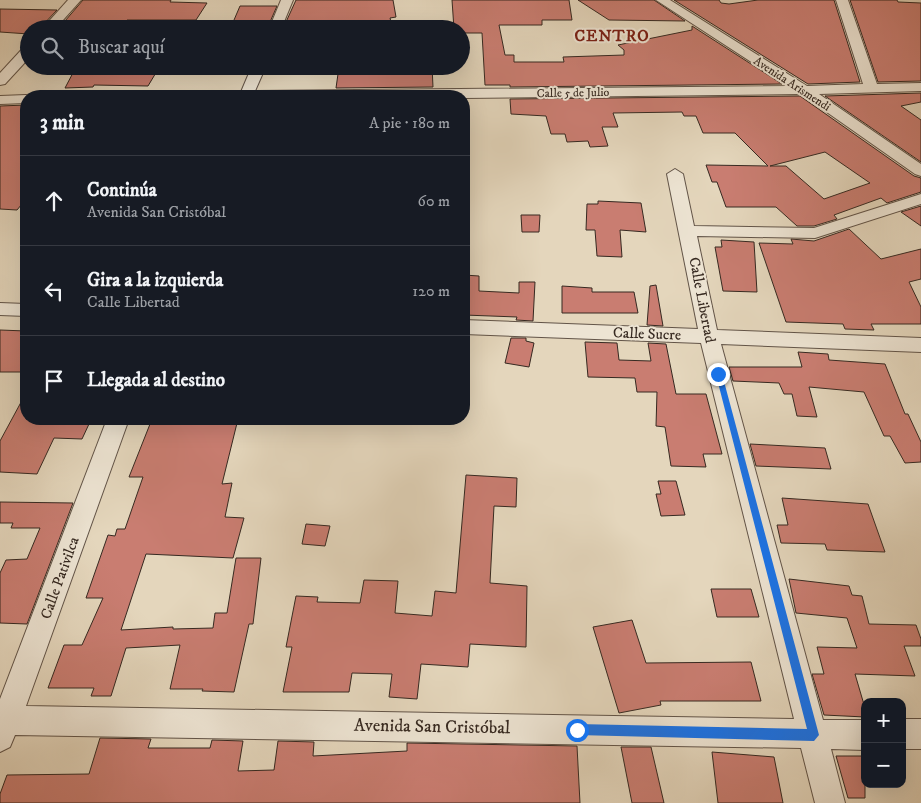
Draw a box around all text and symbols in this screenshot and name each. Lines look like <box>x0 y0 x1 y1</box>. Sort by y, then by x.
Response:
search box <box>20 20 470 75</box>
district label: CENTRO <box>574 26 650 46</box>
icon: search <box>38 34 66 62</box>
text: Buscar aquí <box>78 36 164 59</box>
street label: Avenida Arismendi <box>751 53 833 115</box>
street label: Calle 5 de Julio <box>537 85 610 101</box>
text: 3 min <box>40 110 85 136</box>
text: A pie · 180 m <box>369 113 450 133</box>
text: Continúa <box>87 179 157 202</box>
icon: ahead <box>40 187 68 215</box>
text: 60 m <box>418 191 450 211</box>
text: Avenida San Cristóbal <box>87 202 226 222</box>
street label: Calle Libertad <box>684 256 720 345</box>
text: Gira a la izquierda <box>87 269 223 292</box>
icon: left <box>40 277 68 305</box>
text: 120 m <box>412 281 450 301</box>
text: Calle Libertad <box>87 292 180 312</box>
street label: Calle Sucre <box>613 323 681 345</box>
route end <box>707 363 730 386</box>
icon: arrive <box>40 367 68 395</box>
text: Llegada al destino <box>87 369 225 392</box>
street label: Calle Pativilca <box>36 534 84 622</box>
map controls <box>861 698 906 788</box>
button: + <box>861 698 906 743</box>
street label: Avenida San Cristóbal <box>354 715 511 739</box>
route start <box>566 719 589 742</box>
button: − <box>861 743 906 788</box>

